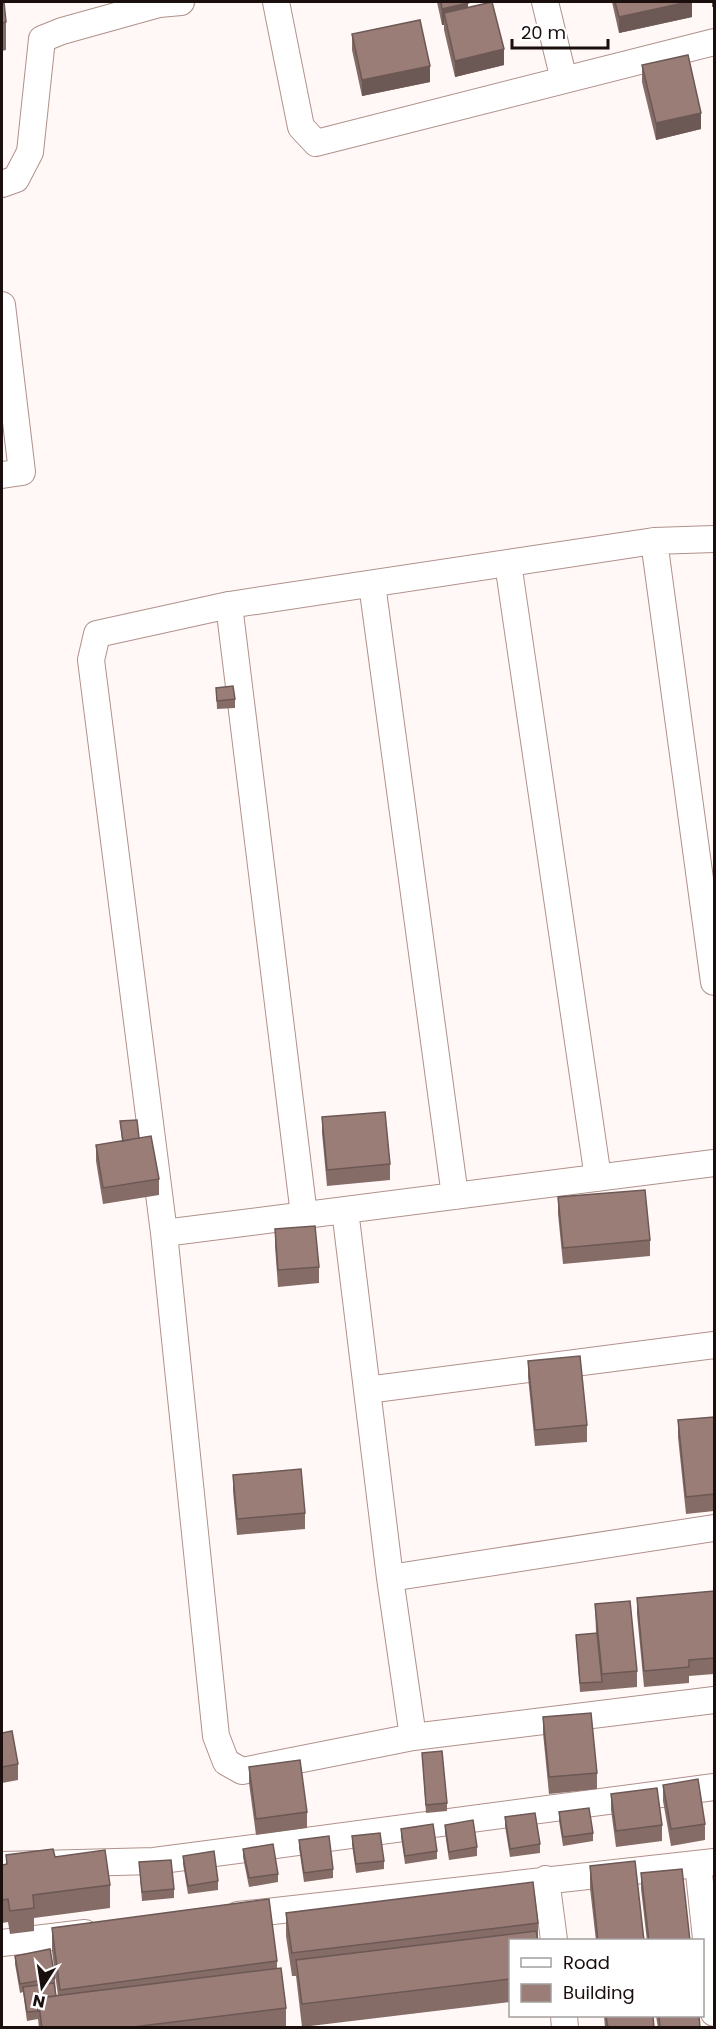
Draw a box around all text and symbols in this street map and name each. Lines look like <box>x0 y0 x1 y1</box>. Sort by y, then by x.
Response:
scale bar <box>512 12 608 50</box>
text: 20 m <box>521 20 566 45</box>
legend <box>509 1939 704 2017</box>
text: Road <box>563 1950 610 1975</box>
north arrow <box>12 1957 72 2017</box>
text: Building <box>563 1980 635 2005</box>
text: N <box>31 1989 47 2014</box>

